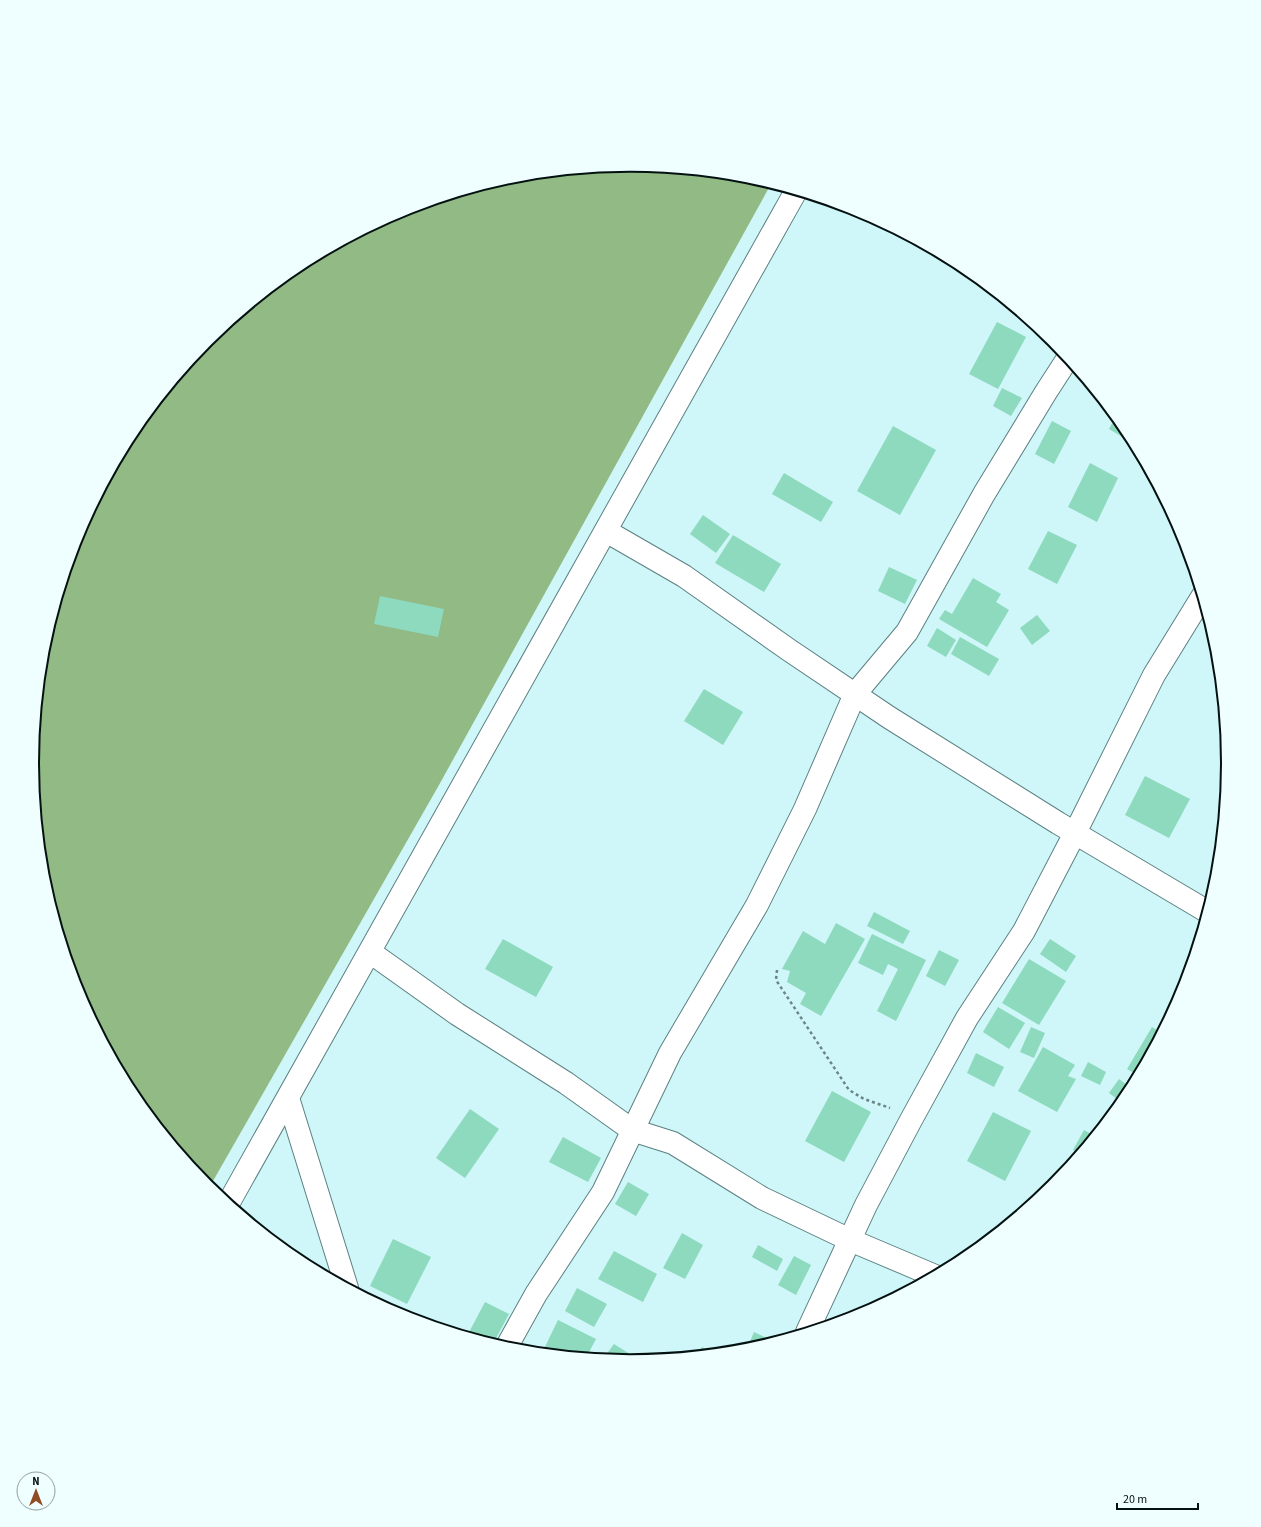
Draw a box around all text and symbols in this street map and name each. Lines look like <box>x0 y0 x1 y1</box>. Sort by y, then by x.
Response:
north arrow <box>16 1471 56 1511</box>
text: N <box>32 1474 40 1489</box>
scale bar <box>1117 1485 1198 1511</box>
text: 20 m <box>1123 1491 1147 1508</box>

